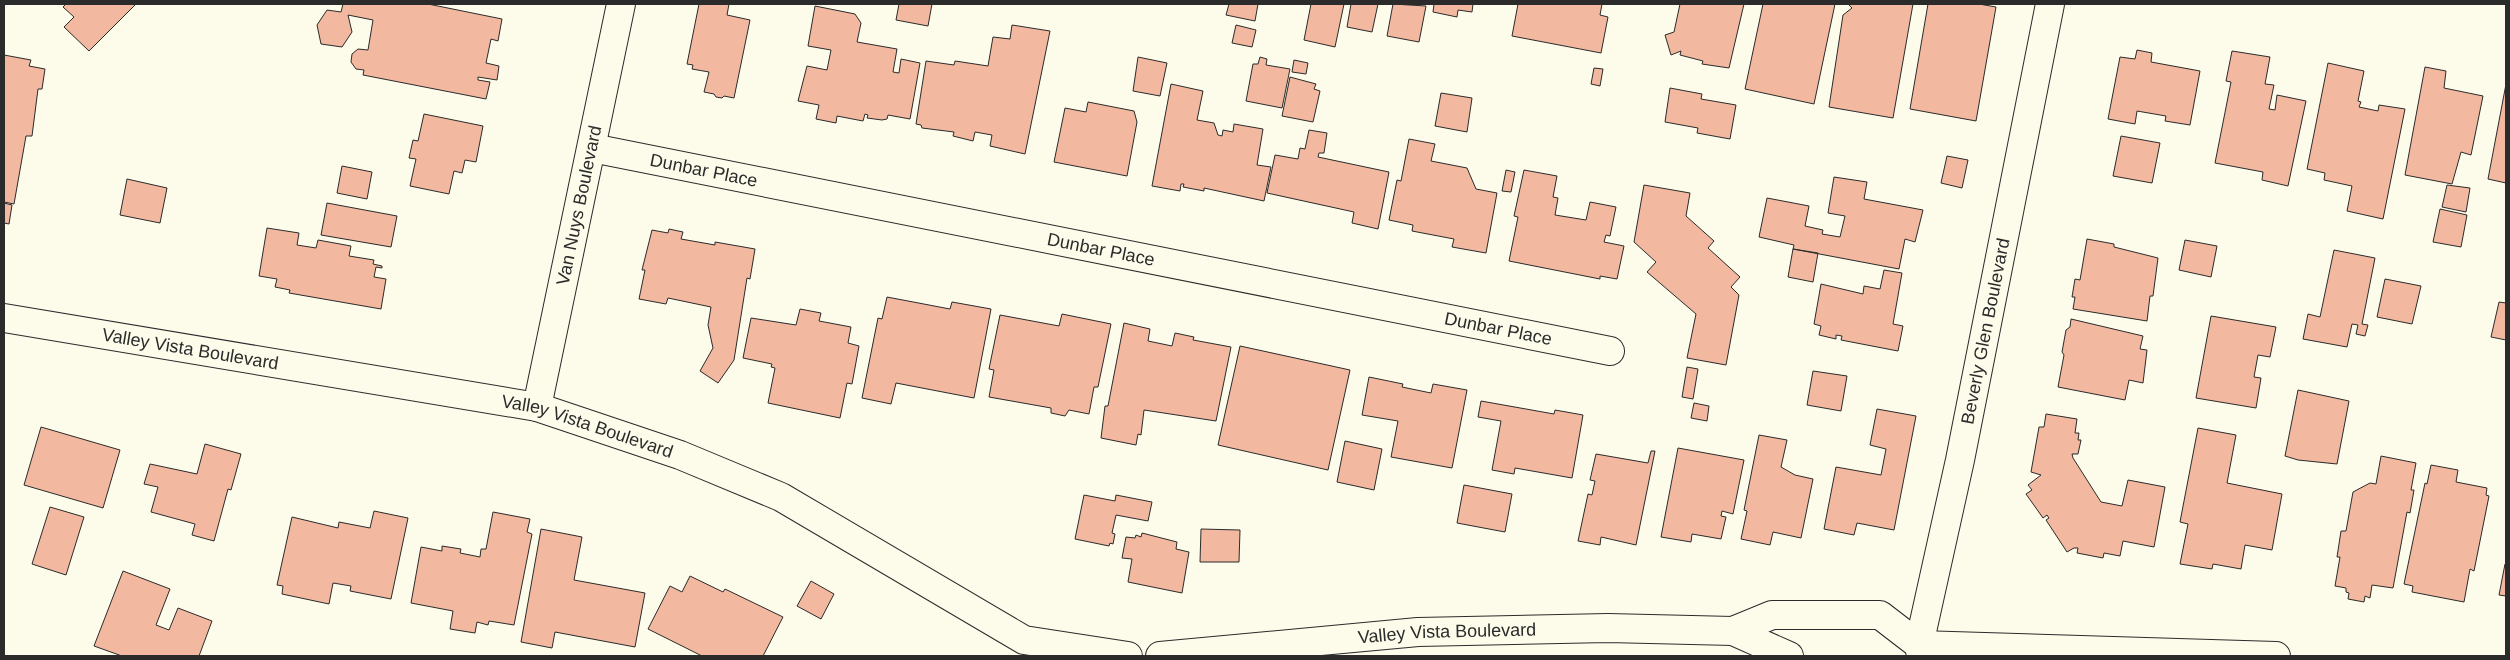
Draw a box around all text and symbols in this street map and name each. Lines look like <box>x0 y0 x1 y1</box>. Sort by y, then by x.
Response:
street label: Van Nuys Boulevard <box>553 124 605 287</box>
street label: Dunbar Place <box>648 150 759 191</box>
street label: Dunbar Place <box>1046 229 1156 270</box>
street label: Beverly Glen Boulevard <box>1957 236 2014 426</box>
street label: Dunbar Place <box>1443 308 1554 349</box>
street label: Valley Vista Boulevard <box>101 325 280 374</box>
street label: Valley Vista Boulevard <box>500 391 676 462</box>
street label: Valley Vista Boulevard <box>1357 620 1536 648</box>

